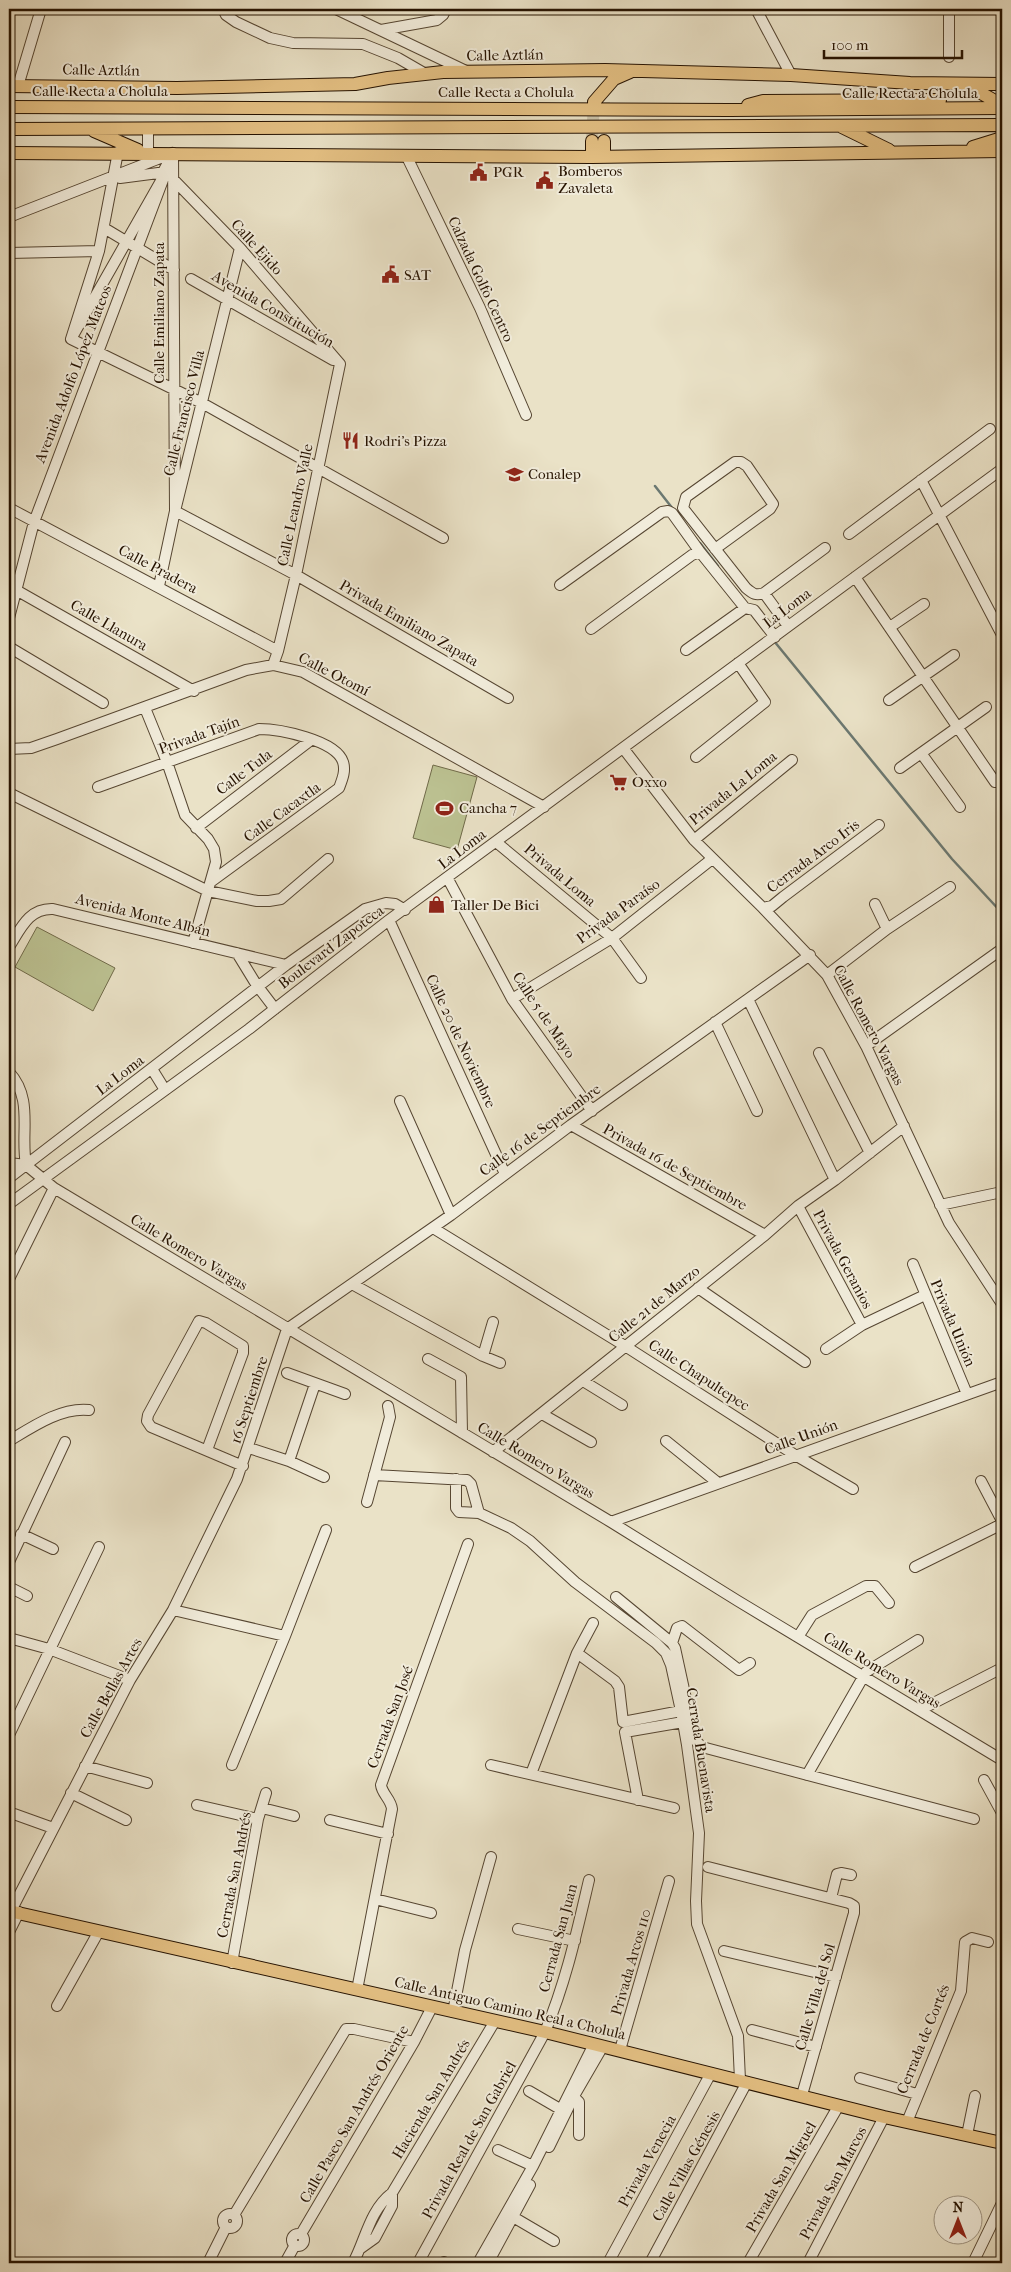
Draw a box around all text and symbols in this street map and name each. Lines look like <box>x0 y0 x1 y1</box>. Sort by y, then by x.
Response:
scale bar <box>824 28 961 60</box>
text: 100 m <box>831 36 869 54</box>
street label: Calle Aztlán <box>466 45 544 65</box>
street label: Calle Aztlán <box>62 60 140 80</box>
street label: Calle Recta a Cholula <box>32 82 169 100</box>
street label: Calle Recta a Cholula <box>438 83 575 101</box>
street label: Calle Recta a Cholula <box>842 84 979 102</box>
public building icon: PGR <box>469 162 489 182</box>
place label: Bomberos Zavaleta <box>558 162 623 197</box>
place label: PGR <box>493 163 525 181</box>
public building icon: Bomberos Zavaleta <box>534 170 554 190</box>
street label: Calzada Golfo Centro <box>444 213 518 345</box>
street label: Calle Ejido <box>227 215 287 279</box>
street label: Calle Emiliano Zapata <box>150 241 168 384</box>
public building icon: SAT <box>380 265 400 285</box>
street label: Avenida Constitución <box>208 266 337 351</box>
place label: SAT <box>404 266 432 284</box>
street label: Avenida Adolfo López Mateos <box>30 282 115 466</box>
street label: Calle Francisco Villa <box>160 347 209 478</box>
restaurant icon: Rodri's Pizza <box>340 431 360 451</box>
place label: Rodri's Pizza <box>364 432 448 450</box>
street label: Calle Leandro Valle <box>273 442 317 568</box>
school or university icon: Conalep <box>504 464 524 484</box>
place label: Conalep <box>528 465 581 483</box>
street label: Calle Pradera <box>115 541 202 598</box>
street label: Privada Emiliano Zapata <box>336 576 483 671</box>
street label: La Loma <box>759 584 815 632</box>
street label: Calle Llanura <box>67 596 152 655</box>
street label: Calle Otomí <box>295 648 373 700</box>
street label: Privada Tajín <box>156 712 242 758</box>
street label: Calle Tula <box>213 745 276 799</box>
street label: Privada La Loma <box>686 747 781 829</box>
supermarket icon: Oxxo <box>608 772 628 792</box>
place label: Oxxo <box>632 773 667 791</box>
street label: Calle Cacaxtla <box>240 777 325 846</box>
sports icon: Cancha 7 <box>435 798 455 818</box>
place label: Cancha 7 <box>459 799 517 817</box>
street label: Cerrada Arco Iris <box>763 815 863 897</box>
street label: La Loma <box>434 825 490 873</box>
street label: Privada Loma <box>520 840 600 911</box>
street label: Privada Paraíso <box>573 874 664 947</box>
street label: Avenida Monte Albán <box>73 889 213 941</box>
shop icon: Taller De Bici <box>427 895 447 915</box>
place label: Taller De Bici <box>451 896 540 914</box>
street label: Boulevard Zapoteca <box>274 901 388 993</box>
street label: Calle Romero Vargas <box>830 962 909 1089</box>
street label: Calle 5 de Mayo <box>509 968 580 1062</box>
street label: Calle 20 de Noviembre <box>422 971 500 1111</box>
street label: La Loma <box>92 1051 148 1099</box>
street label: Calle 16 de Septiembre <box>476 1080 605 1180</box>
street label: Privada 16 de Septiembre <box>600 1120 751 1214</box>
street label: Privada Geranios <box>809 1206 877 1312</box>
street label: Calle Romero Vargas <box>127 1210 251 1294</box>
street label: Calle 21 de Marzo <box>605 1261 704 1346</box>
street label: Privada Unión <box>927 1277 980 1370</box>
street label: Calle Chapultepec <box>645 1336 753 1415</box>
street label: 16 Septiembre <box>226 1353 272 1446</box>
street label: Calle Unión <box>762 1415 840 1459</box>
street label: Calle Romero Vargas <box>474 1418 598 1502</box>
street label: Calle Romero Vargas <box>820 1628 944 1712</box>
street label: Calle Bellas Artes <box>76 1634 146 1741</box>
street label: Cerrada San José <box>363 1663 417 1771</box>
street label: Cerrada Buenavista <box>682 1686 720 1815</box>
street label: Cerrada San Andrés <box>213 1810 255 1940</box>
street label: Cerrada San Juan <box>535 1881 581 1994</box>
street label: Privada Arcos 110 <box>607 1907 655 2017</box>
street label: Calle Villa del Sol <box>791 1941 839 2053</box>
street label: Calle Antiguo Camino Real a Cholula <box>393 1973 628 2044</box>
street label: Cerrada de Cortés <box>893 1981 953 2096</box>
street label: Calle Paseo San Andrés Oriente <box>296 2021 413 2206</box>
street label: Hacienda San Andrés <box>388 2035 474 2162</box>
street label: Privada Real de San Gabriel <box>418 2058 520 2222</box>
street label: Calle Villas Génesis <box>648 2107 724 2224</box>
street label: Privada Venecia <box>614 2111 680 2210</box>
street label: Privada San Miguel <box>742 2118 820 2236</box>
street label: Privada San Marcos <box>796 2123 871 2243</box>
north arrow <box>934 2194 984 2244</box>
text: N <box>953 2199 964 2216</box>

